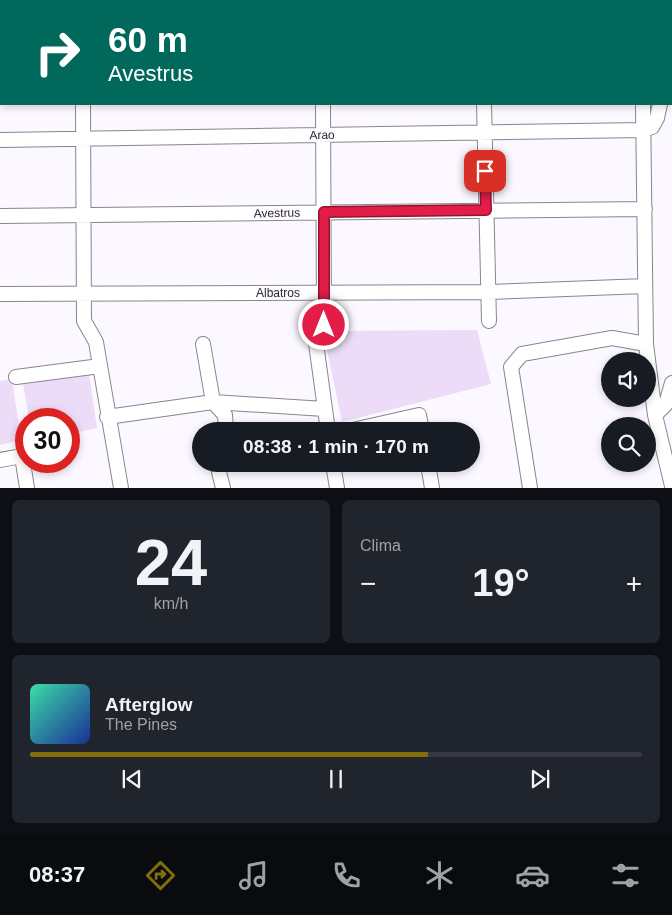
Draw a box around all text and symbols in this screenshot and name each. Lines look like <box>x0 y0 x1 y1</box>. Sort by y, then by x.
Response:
icon: right <box>25 20 90 85</box>
text: 60 m <box>108 20 188 59</box>
text: Avestrus <box>108 61 193 86</box>
street label: Arao <box>309 128 335 142</box>
pin <box>464 150 506 192</box>
icon: arrive <box>471 157 499 185</box>
street label: Avestrus <box>254 206 300 220</box>
street label: Albatros <box>256 286 300 300</box>
position arrow <box>297 298 349 350</box>
map controls <box>601 352 656 472</box>
button: sound <box>601 352 656 407</box>
speed limit sign: 30 <box>15 408 80 473</box>
button: search <box>601 417 656 472</box>
text: 08:38 · 1 min · 170 m <box>243 436 429 457</box>
text: 24 <box>135 526 207 599</box>
text: Clima <box>360 537 401 554</box>
text: 19° <box>472 562 530 604</box>
text: − <box>360 568 376 599</box>
text: + <box>626 568 642 599</box>
text: km/h <box>154 595 188 612</box>
text: Afterglow <box>105 694 193 715</box>
text: The Pines <box>105 716 177 733</box>
icon: previous <box>118 765 146 793</box>
icon: pause <box>322 765 350 793</box>
icon: next <box>526 765 554 793</box>
icon: directions <box>143 858 178 893</box>
icon: music <box>236 858 271 893</box>
icon: phone <box>329 858 364 893</box>
icon: climate <box>422 858 457 893</box>
icon: car <box>515 858 550 893</box>
icon: filters <box>608 858 643 893</box>
text: 08:37 <box>29 862 85 887</box>

